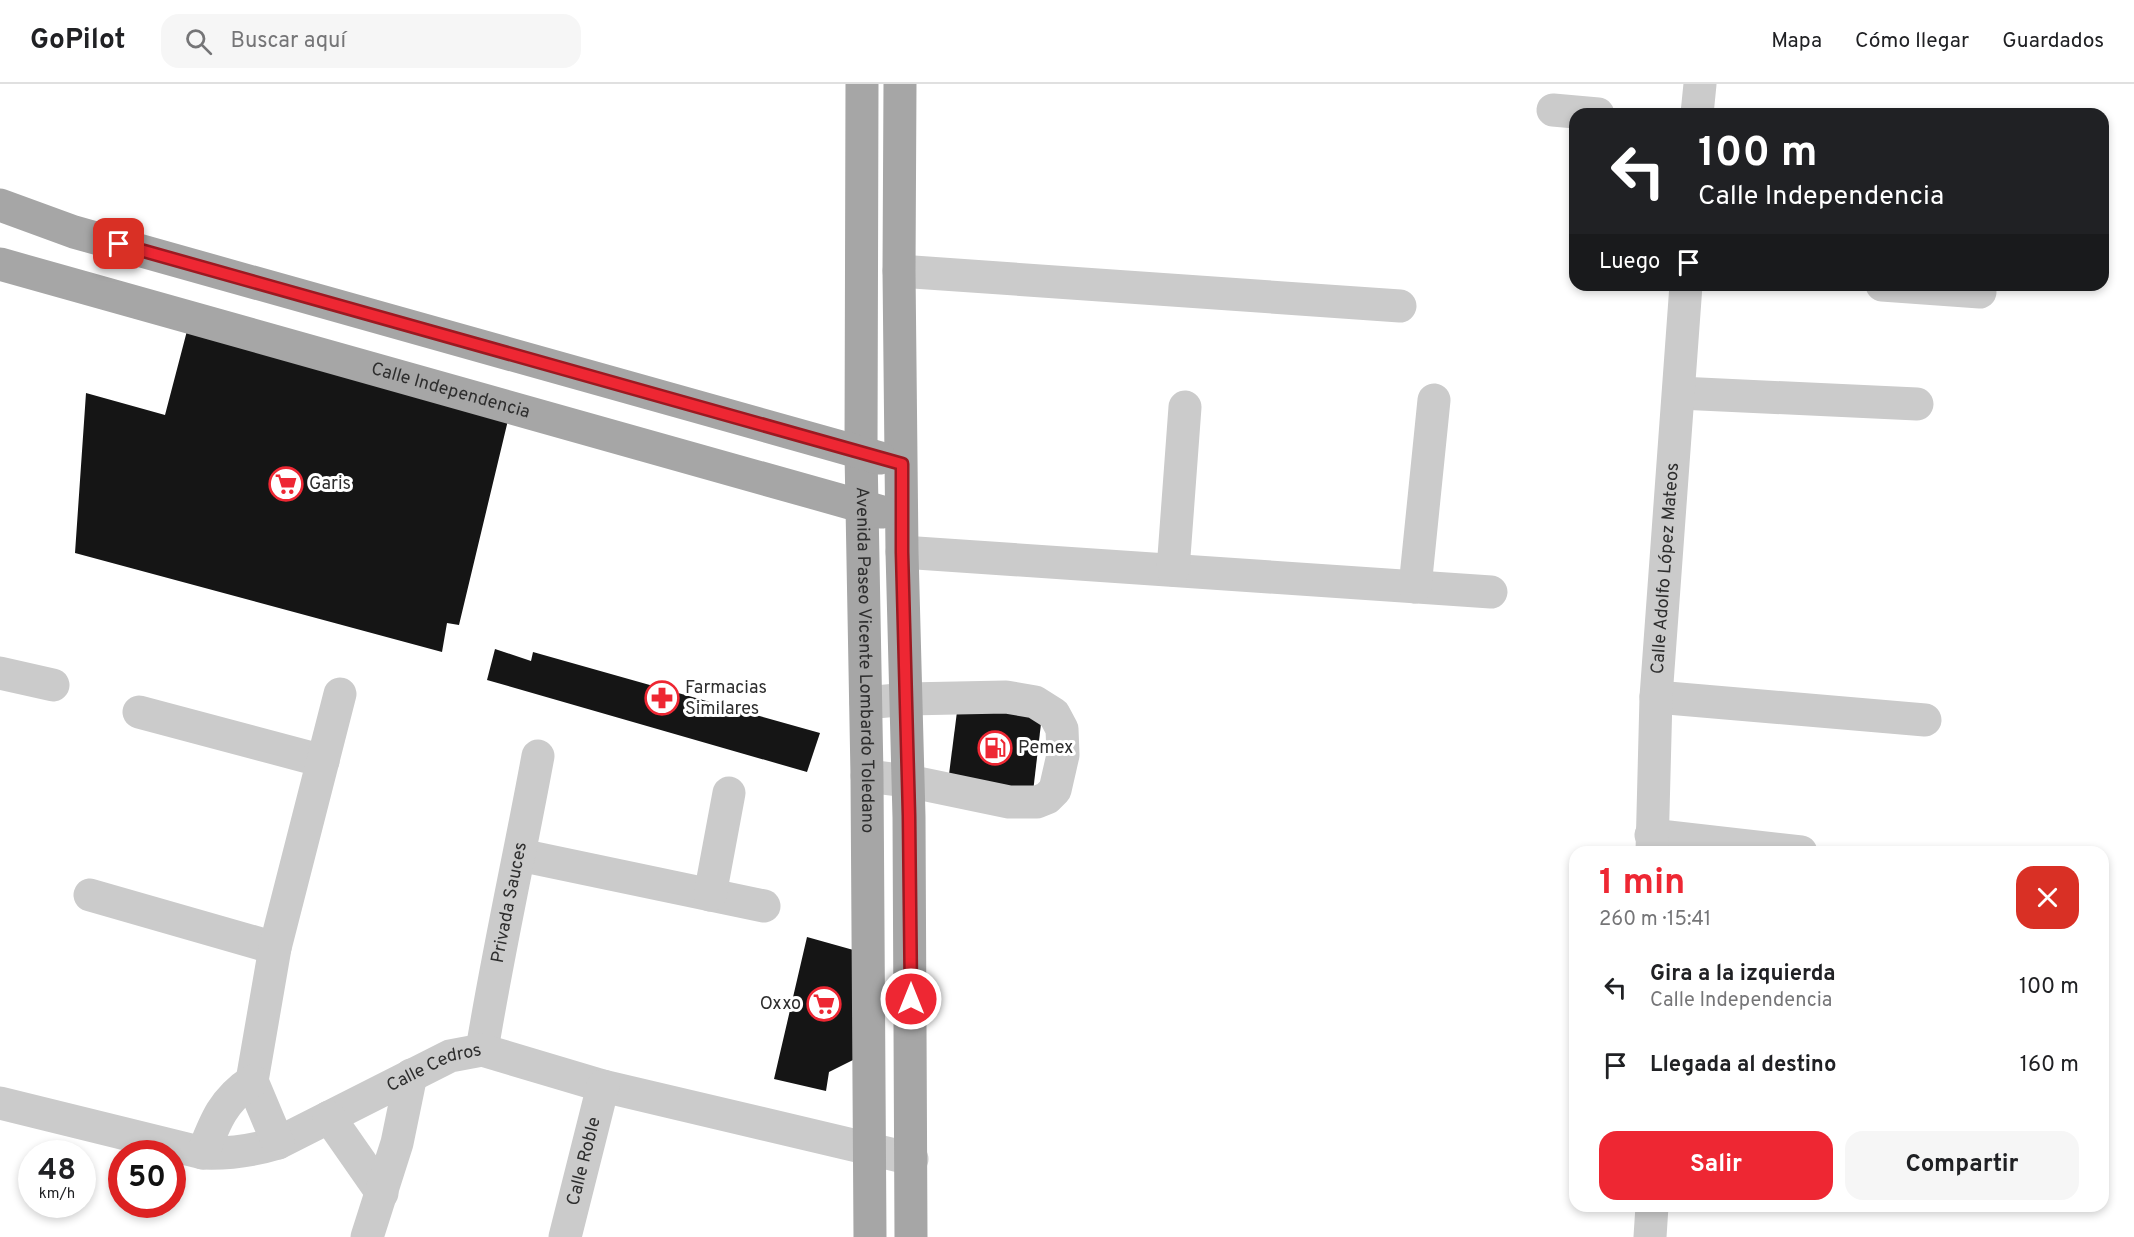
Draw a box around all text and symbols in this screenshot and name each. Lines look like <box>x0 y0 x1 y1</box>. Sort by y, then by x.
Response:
search box <box>161 14 581 68</box>
text: GoPilot <box>30 23 125 59</box>
icon: search <box>182 25 215 58</box>
text: Buscar aquí <box>230 28 346 55</box>
text: Mapa <box>1771 28 1822 55</box>
text: Cómo llegar <box>1855 28 1969 55</box>
text: Guardados <box>2002 28 2104 55</box>
text: 100 m <box>1698 128 1817 181</box>
icon: left <box>1599 132 1677 210</box>
text: Calle Independencia <box>1698 180 1944 214</box>
pin <box>93 218 144 269</box>
icon: arrive <box>102 227 135 260</box>
icon: arrive <box>1672 246 1705 279</box>
text: Luego <box>1599 249 1660 276</box>
street label: Calle Independencia <box>368 357 533 424</box>
street label: Calle Adolfo López Mateos <box>1646 462 1685 675</box>
supermarket icon: Garis <box>268 466 304 502</box>
place label: Garis <box>309 473 351 496</box>
street label: Avenida Paseo Vicente Lombardo Toledano <box>850 487 879 833</box>
place label: Farmacias Similares <box>685 677 767 721</box>
pharmacy icon: Farmacias Similares <box>644 680 680 716</box>
fuel station icon: Pemex <box>977 730 1013 766</box>
place label: Pemex <box>1018 737 1073 760</box>
street label: Privada Sauces <box>486 840 533 965</box>
text: 1 min <box>1599 861 1685 907</box>
button: close <box>2016 866 2079 929</box>
text: 260 m · 15:41 <box>1599 907 1711 933</box>
text: Gira a la izquierda <box>1650 961 1836 988</box>
position arrow <box>879 967 943 1031</box>
icon: left <box>1599 971 1632 1004</box>
text: 100 m <box>2019 974 2079 1001</box>
supermarket icon: Oxxo <box>806 986 842 1022</box>
text: Calle Independencia <box>1650 988 1832 1014</box>
place label: Oxxo <box>760 993 801 1016</box>
street label: Calle Cedros <box>383 1039 483 1098</box>
icon: arrive <box>1599 1049 1632 1082</box>
text: Llegada al destino <box>1650 1052 1836 1079</box>
text: 160 m <box>2020 1052 2079 1079</box>
street label: Calle Roble <box>562 1115 606 1208</box>
button: Salir <box>1599 1131 1833 1200</box>
button: Compartir <box>1845 1131 2079 1200</box>
speed limit sign: 50 <box>108 1140 186 1218</box>
text: 48 <box>38 1153 76 1190</box>
text: km/h <box>39 1185 75 1204</box>

